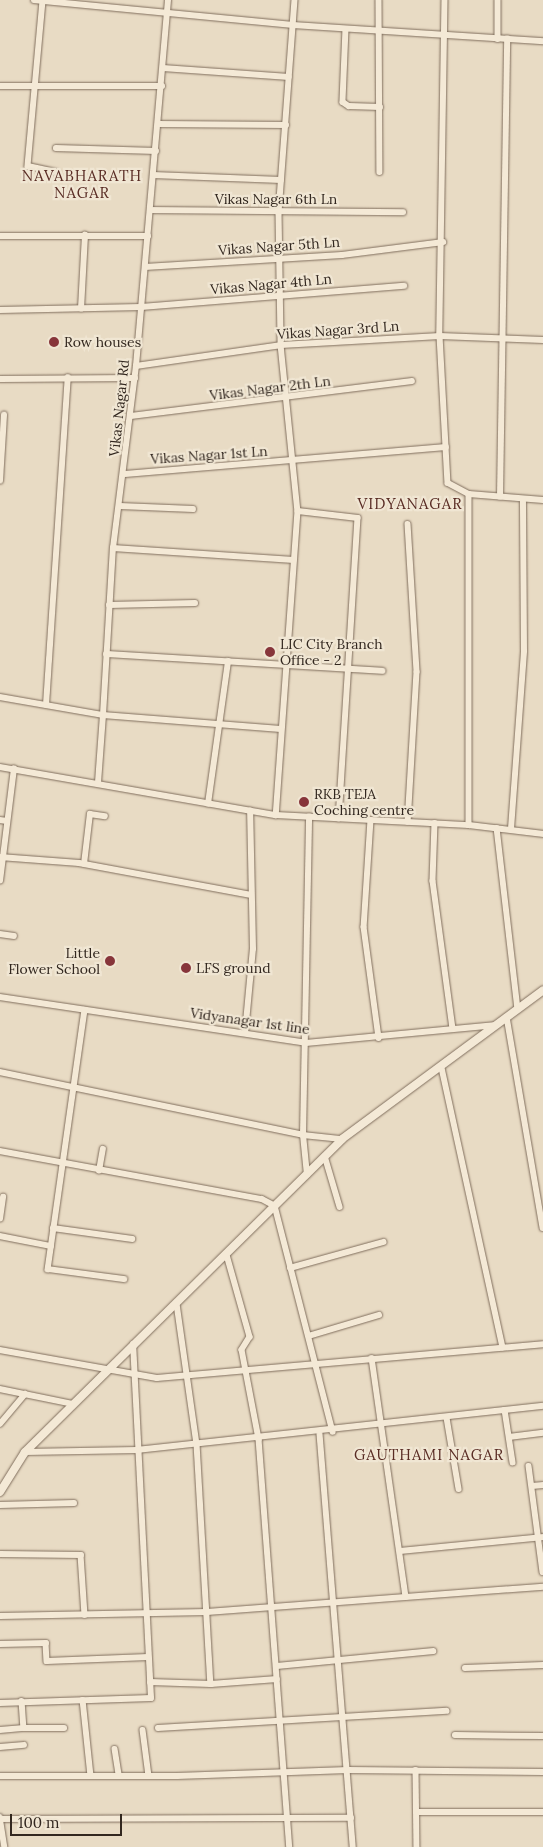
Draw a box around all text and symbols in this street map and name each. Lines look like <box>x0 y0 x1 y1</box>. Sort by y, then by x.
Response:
district label: NAVABHARATH NAGAR <box>20 166 144 201</box>
street label: Vikas Nagar 6th Ln <box>215 191 337 207</box>
street label: Vikas Nagar 5th Ln <box>218 233 340 259</box>
street label: Vikas Nagar 4th Ln <box>210 270 332 298</box>
street label: Vikas Nagar 3rd Ln <box>276 317 400 343</box>
place label: Row houses <box>64 334 141 350</box>
marker: Row houses <box>48 336 60 348</box>
street label: Vikas Nagar Rd <box>106 359 132 457</box>
street label: Vikas Nagar 2th Ln <box>208 372 332 404</box>
street label: Vikas Nagar 1st Ln <box>150 443 268 467</box>
district label: VIDYANAGAR <box>356 495 464 513</box>
place label: LIC City Branch Office - 2 <box>280 636 383 669</box>
marker: LIC City Branch Office - 2 <box>264 646 276 658</box>
place label: RKB TEJA Coching centre <box>314 786 414 819</box>
marker: RKB TEJA Coching centre <box>298 796 310 808</box>
place label: Little Flower School <box>8 945 100 978</box>
marker: Little Flower School <box>104 955 116 967</box>
place label: LFS ground <box>196 960 271 976</box>
marker: LFS ground <box>180 962 192 974</box>
street label: Vidyanagar 1st line <box>189 1004 311 1038</box>
district label: GAUTHAMI NAGAR <box>352 1446 506 1464</box>
scale bar <box>12 1804 125 1836</box>
text: 100 m <box>18 1813 59 1832</box>

